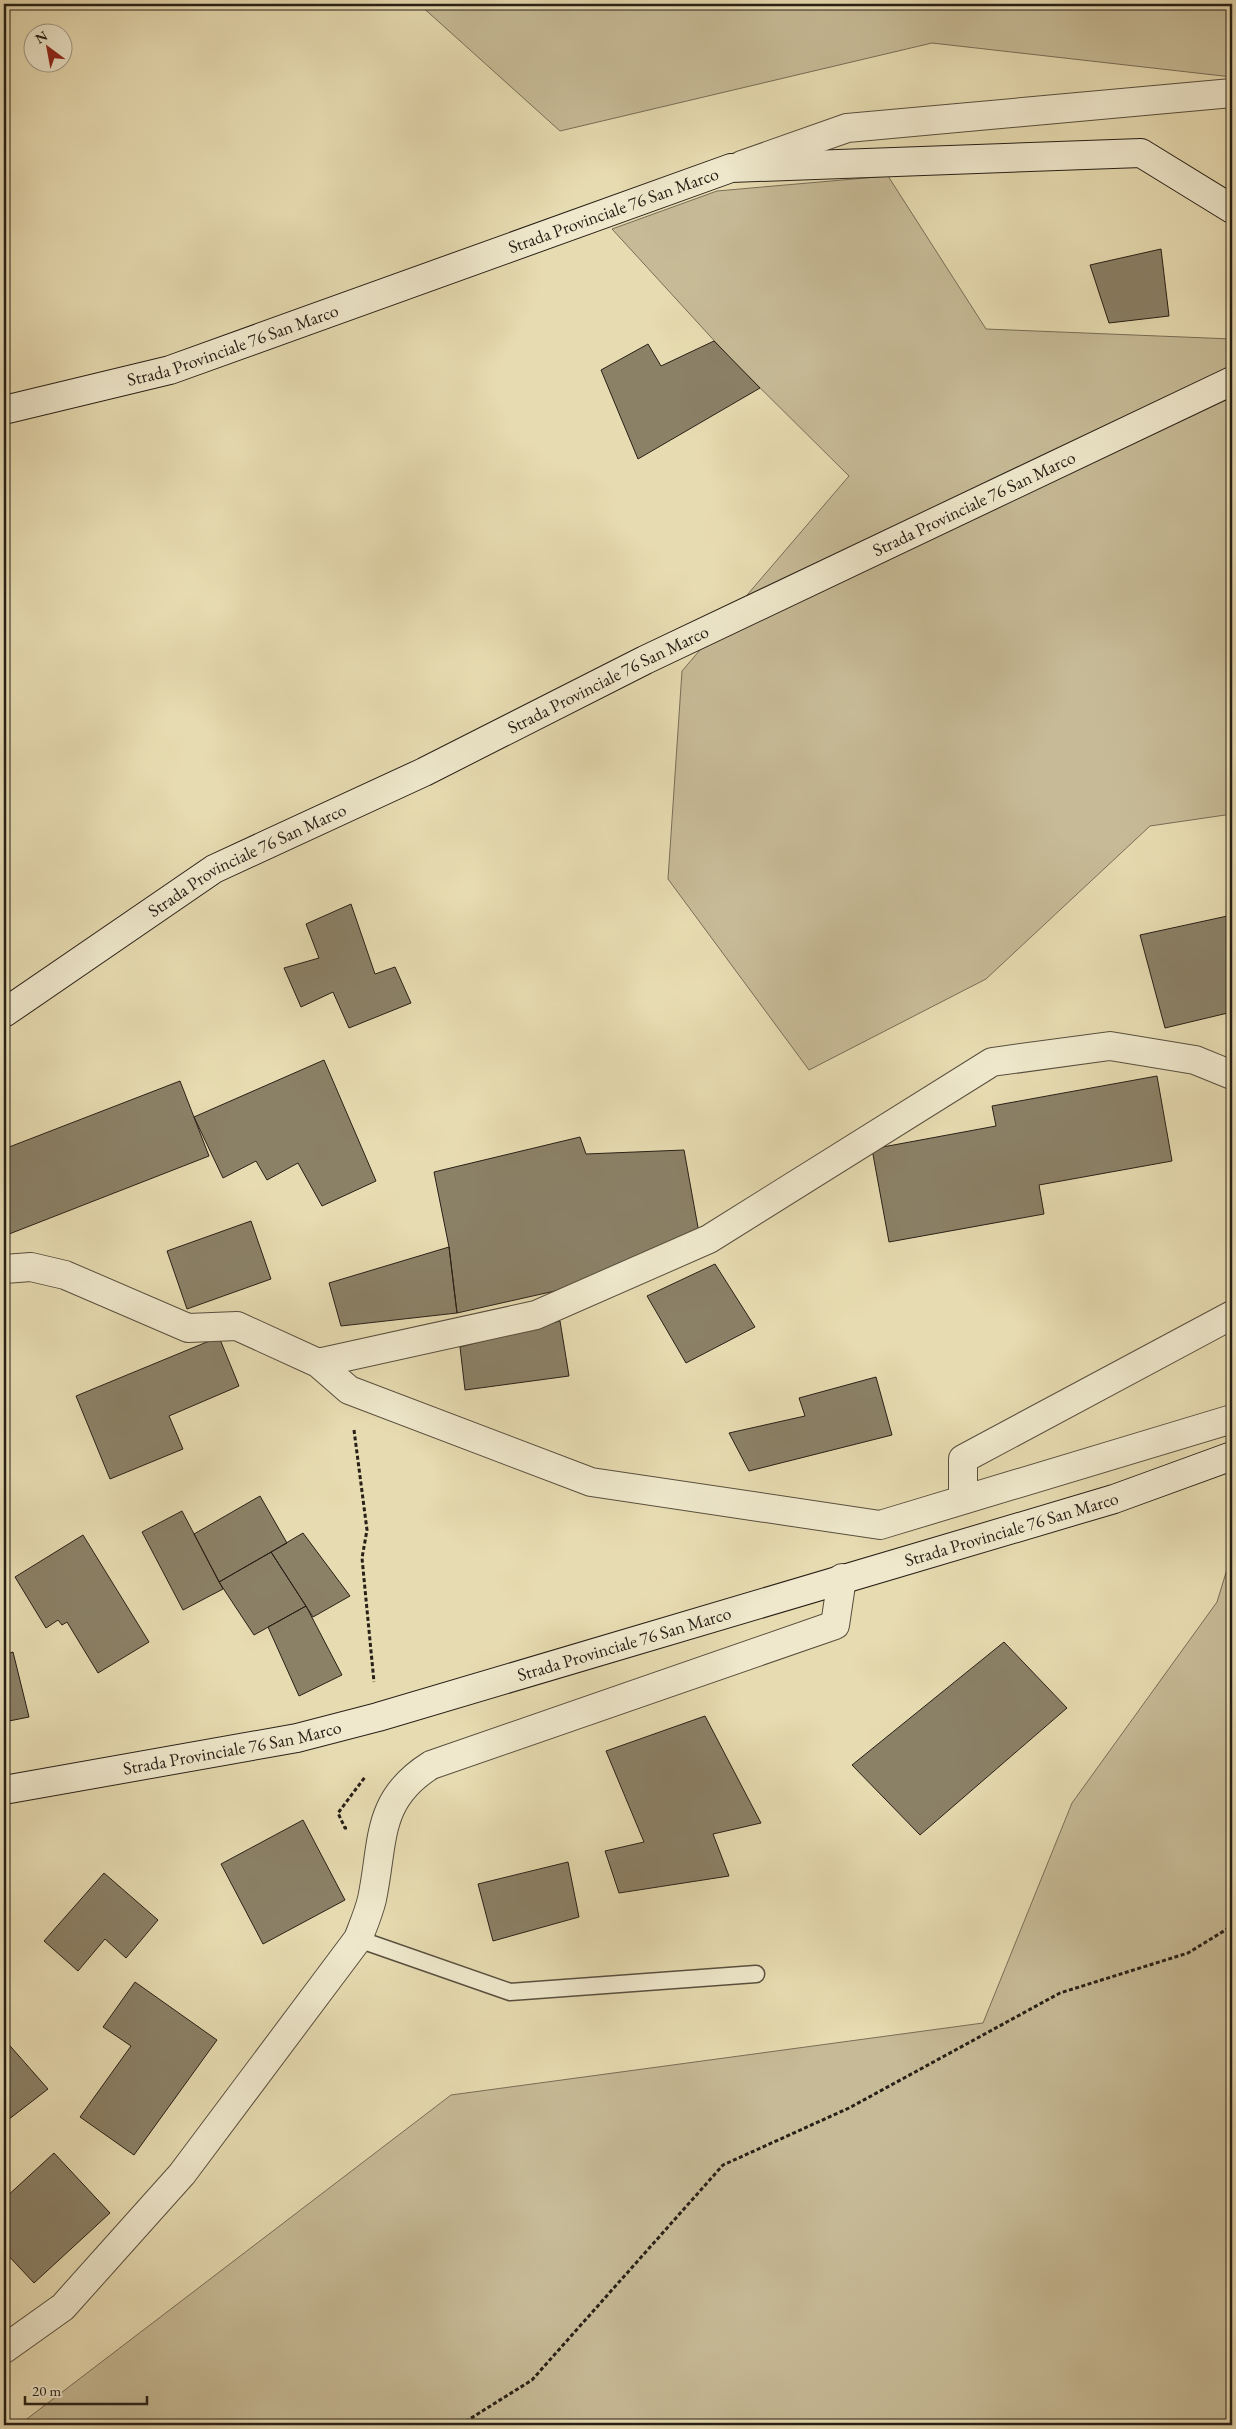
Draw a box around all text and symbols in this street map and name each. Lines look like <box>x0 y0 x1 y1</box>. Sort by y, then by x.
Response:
north arrow <box>22 22 72 72</box>
text: N <box>32 26 51 48</box>
street label: Strada Provinciale 76 San Marco <box>505 161 722 258</box>
street label: Strada Provinciale 76 San Marco <box>125 298 342 391</box>
street label: Strada Provinciale 76 San Marco <box>869 445 1079 561</box>
street label: Strada Provinciale 76 San Marco <box>503 619 712 739</box>
street label: Strada Provinciale 76 San Marco <box>143 798 350 922</box>
street label: Strada Provinciale 76 San Marco <box>902 1486 1121 1571</box>
street label: Strada Provinciale 76 San Marco <box>514 1601 734 1686</box>
street label: Strada Provinciale 76 San Marco <box>121 1715 344 1780</box>
scale bar <box>25 2374 148 2406</box>
text: 20 m <box>32 2381 61 2400</box>

